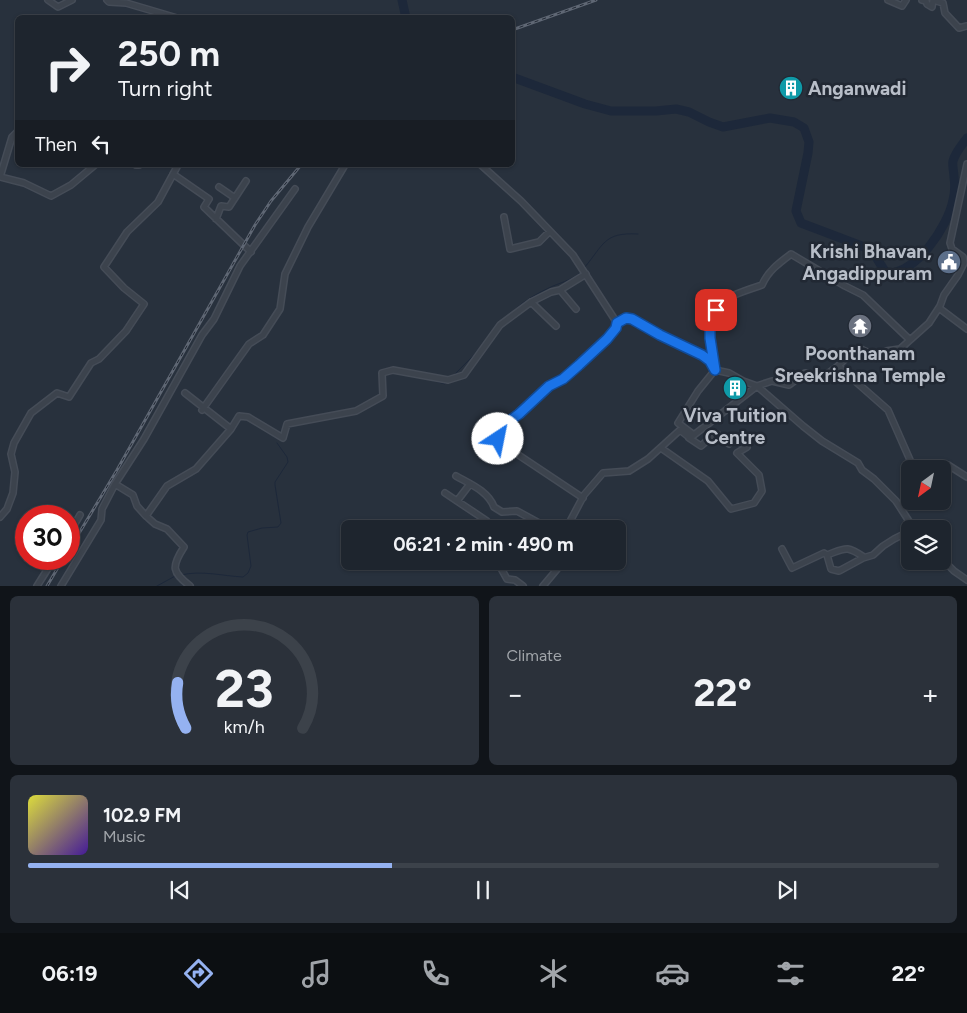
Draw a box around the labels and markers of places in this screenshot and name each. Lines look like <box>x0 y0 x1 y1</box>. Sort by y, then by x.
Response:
building icon: Anganwadi <box>778 75 804 101</box>
place label: Anganwadi <box>808 77 906 100</box>
place label: Krishi Bhavan, Angadippuram <box>802 240 932 285</box>
public building icon: Krishi Bhavan, Angadippuram <box>936 249 962 275</box>
pin <box>695 289 737 331</box>
temple icon: Poonthanam Sreekrishna Temple <box>847 313 873 339</box>
place label: Poonthanam Sreekrishna Temple <box>775 342 946 387</box>
building icon: Viva Tuition Centre <box>722 375 748 401</box>
place label: Viva Tuition Centre <box>683 404 787 449</box>

